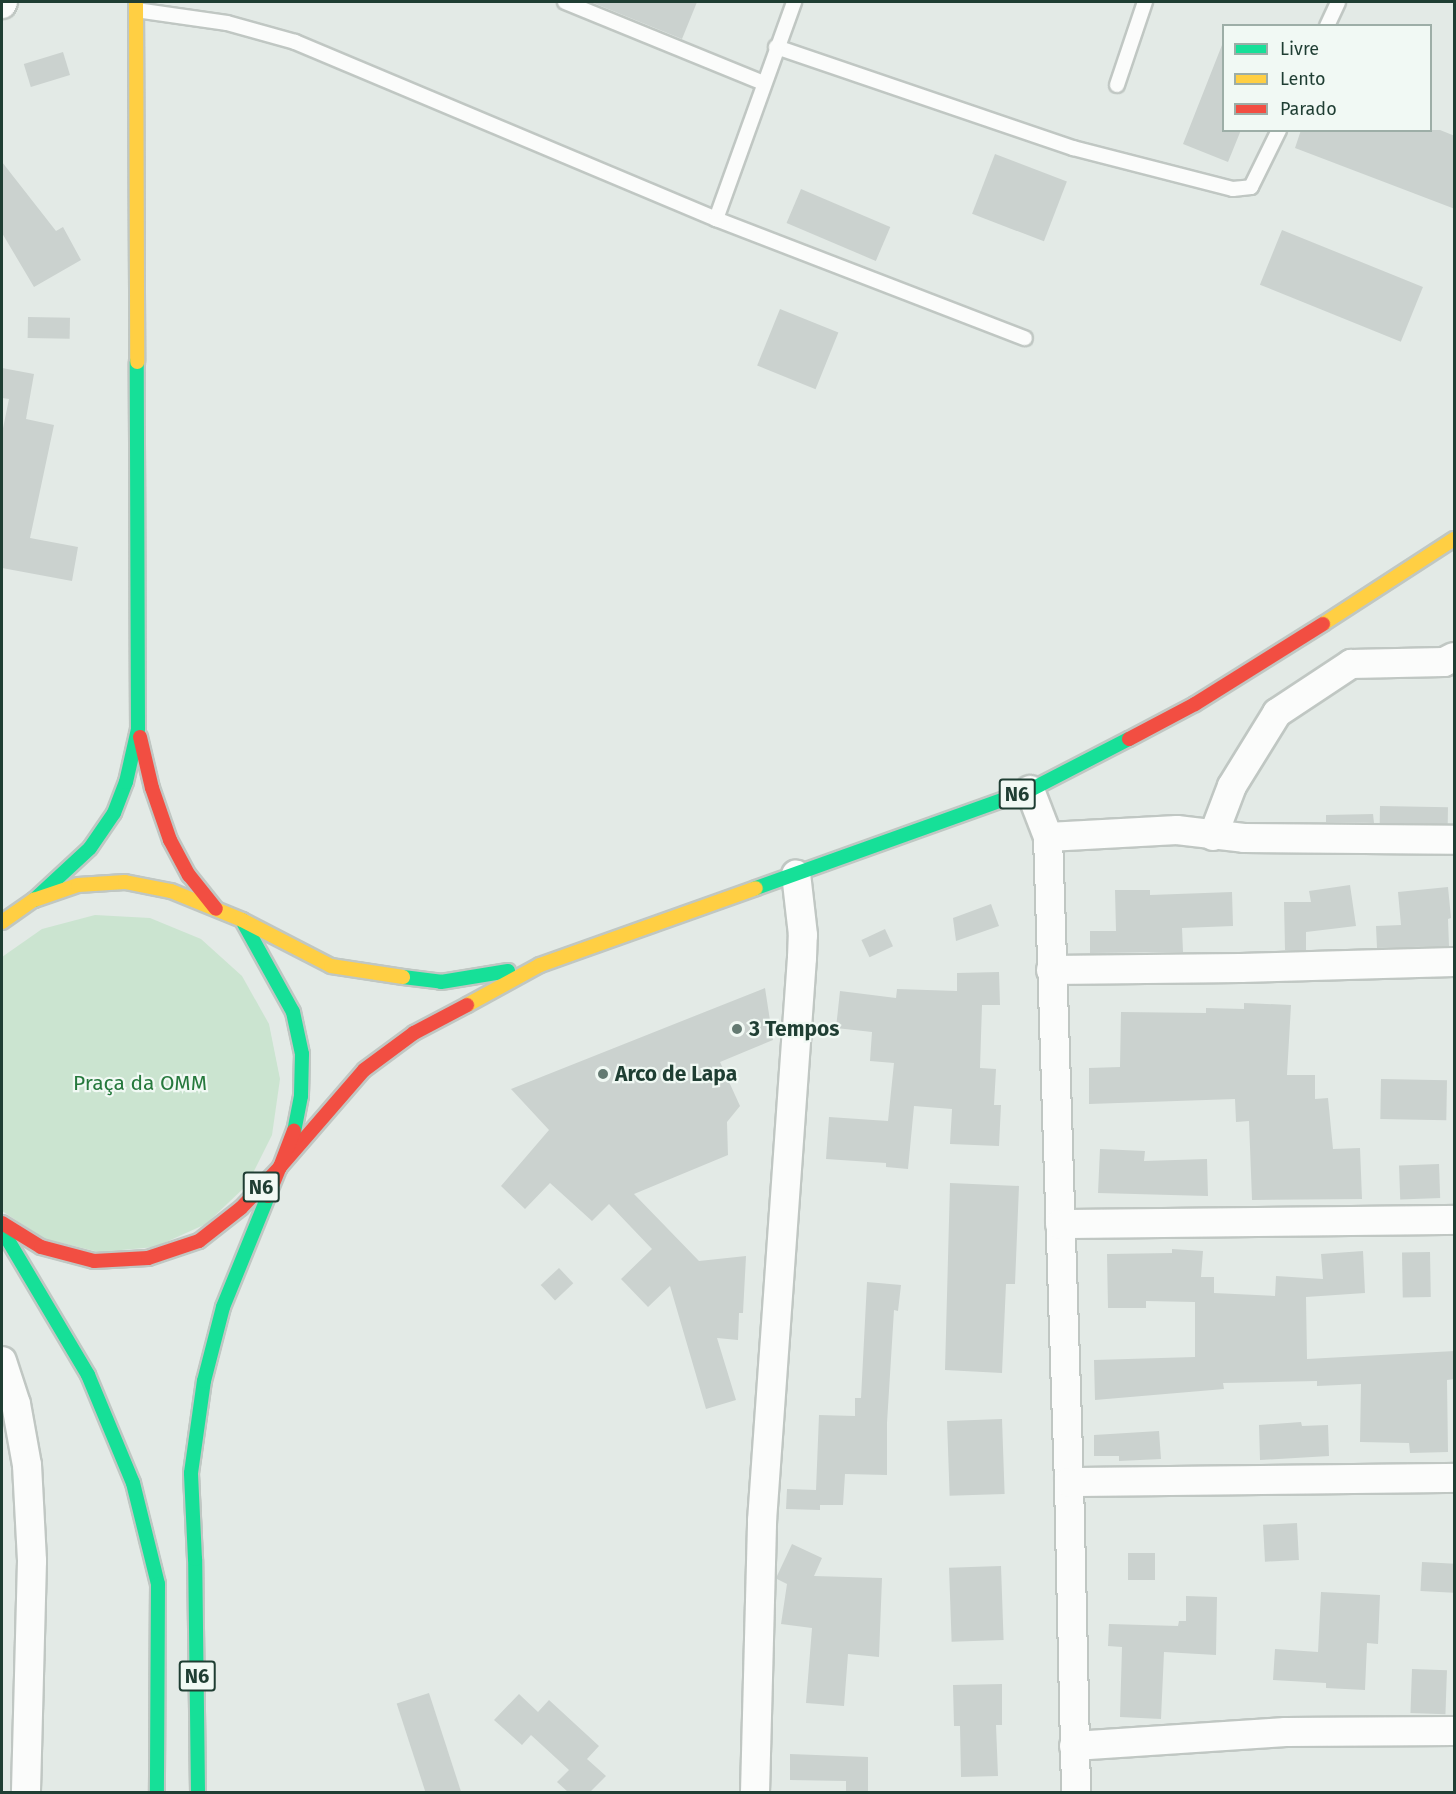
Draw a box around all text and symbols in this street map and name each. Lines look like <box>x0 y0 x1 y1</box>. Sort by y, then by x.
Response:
legend <box>1222 24 1432 132</box>
text: Livre <box>1280 38 1319 60</box>
text: Lento <box>1280 68 1326 90</box>
text: Parado <box>1280 98 1337 120</box>
road number: N6 <box>998 777 1036 811</box>
place label: 3 Tempos <box>749 1016 839 1042</box>
marker: 3 Tempos <box>730 1022 744 1036</box>
place label: Arco de Lapa <box>615 1061 737 1087</box>
marker: Arco de Lapa <box>596 1067 610 1081</box>
park label: Praça da OMM <box>73 1070 207 1096</box>
road number: N6 <box>242 1170 280 1204</box>
road number: N6 <box>178 1659 216 1693</box>

